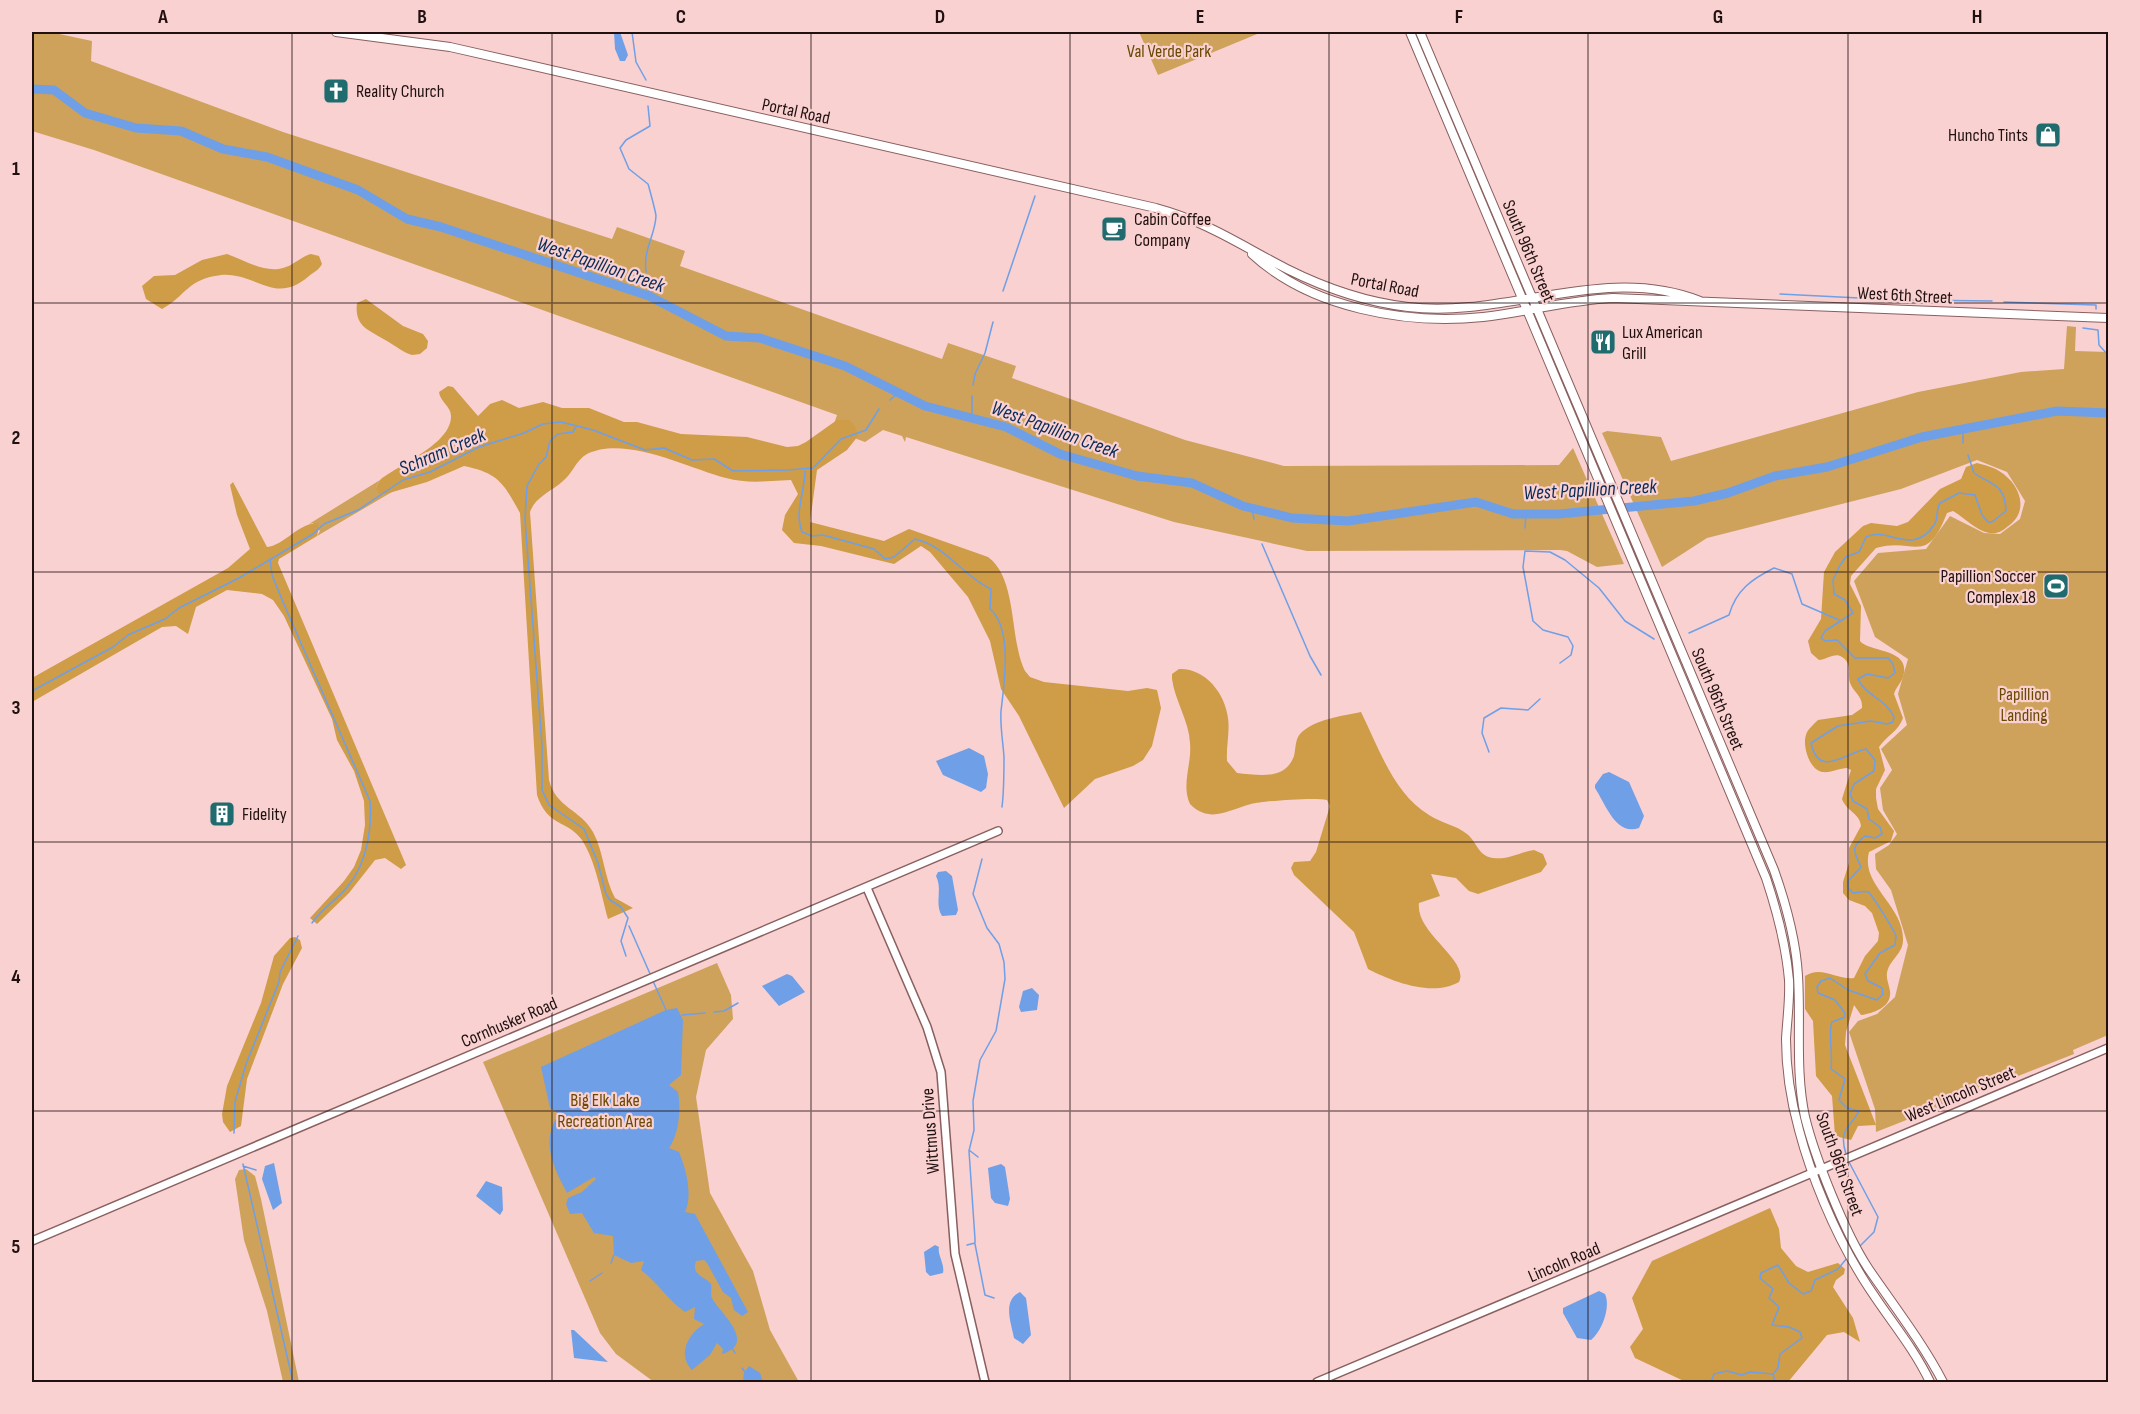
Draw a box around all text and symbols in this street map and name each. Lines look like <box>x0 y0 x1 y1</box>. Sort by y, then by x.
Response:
text: A <box>157 5 168 29</box>
text: B <box>417 5 427 29</box>
text: C <box>676 5 686 29</box>
text: D <box>935 5 945 29</box>
text: E <box>1196 5 1204 29</box>
text: F <box>1455 5 1463 29</box>
text: G <box>1713 5 1723 29</box>
text: H <box>1972 5 1982 29</box>
park label: Val Verde Park <box>1127 41 1211 62</box>
church icon: Reality Church <box>321 76 351 106</box>
place label: Reality Church <box>356 81 444 102</box>
street label: Portal Road <box>760 94 832 129</box>
shop icon: Huncho Tints <box>2033 120 2063 150</box>
place label: Huncho Tints <box>1948 125 2028 146</box>
text: 1 <box>12 157 20 181</box>
street label: South 96th Street <box>1498 197 1560 306</box>
place label: Cabin Coffee Company <box>1134 209 1211 251</box>
cafe icon: Cabin Coffee Company <box>1099 214 1129 244</box>
water label: West Papillion Creek <box>534 232 668 298</box>
street label: Portal Road <box>1349 269 1421 302</box>
street label: West 6th Street <box>1857 283 1954 309</box>
place label: Lux American Grill <box>1622 322 1703 364</box>
restaurant icon: Lux American Grill <box>1588 327 1618 357</box>
water label: West Papillion Creek <box>988 396 1122 464</box>
water label: Schram Creek <box>396 423 490 481</box>
text: 2 <box>12 426 20 450</box>
water label: West Papillion Creek <box>1523 474 1658 505</box>
place label: Papillion Soccer Complex 18 <box>1941 566 2036 608</box>
sports icon: Papillion Soccer Complex 18 <box>2041 571 2071 601</box>
street label: South 96th Street <box>1687 645 1749 754</box>
park label: Papillion Landing <box>1999 684 2049 726</box>
text: 3 <box>12 696 21 720</box>
building icon: Fidelity <box>207 799 237 829</box>
place label: Fidelity <box>242 804 287 825</box>
text: 4 <box>11 965 21 989</box>
street label: Cornhusker Road <box>458 993 560 1052</box>
street label: West Lincoln Street <box>1902 1062 2019 1127</box>
street label: Wittmus Drive <box>917 1087 944 1175</box>
park label: Big Elk Lake Recreation Area <box>557 1090 653 1132</box>
street label: South 96th Street <box>1811 1110 1868 1219</box>
text: 5 <box>12 1235 21 1259</box>
street label: Lincoln Road <box>1525 1238 1603 1287</box>

